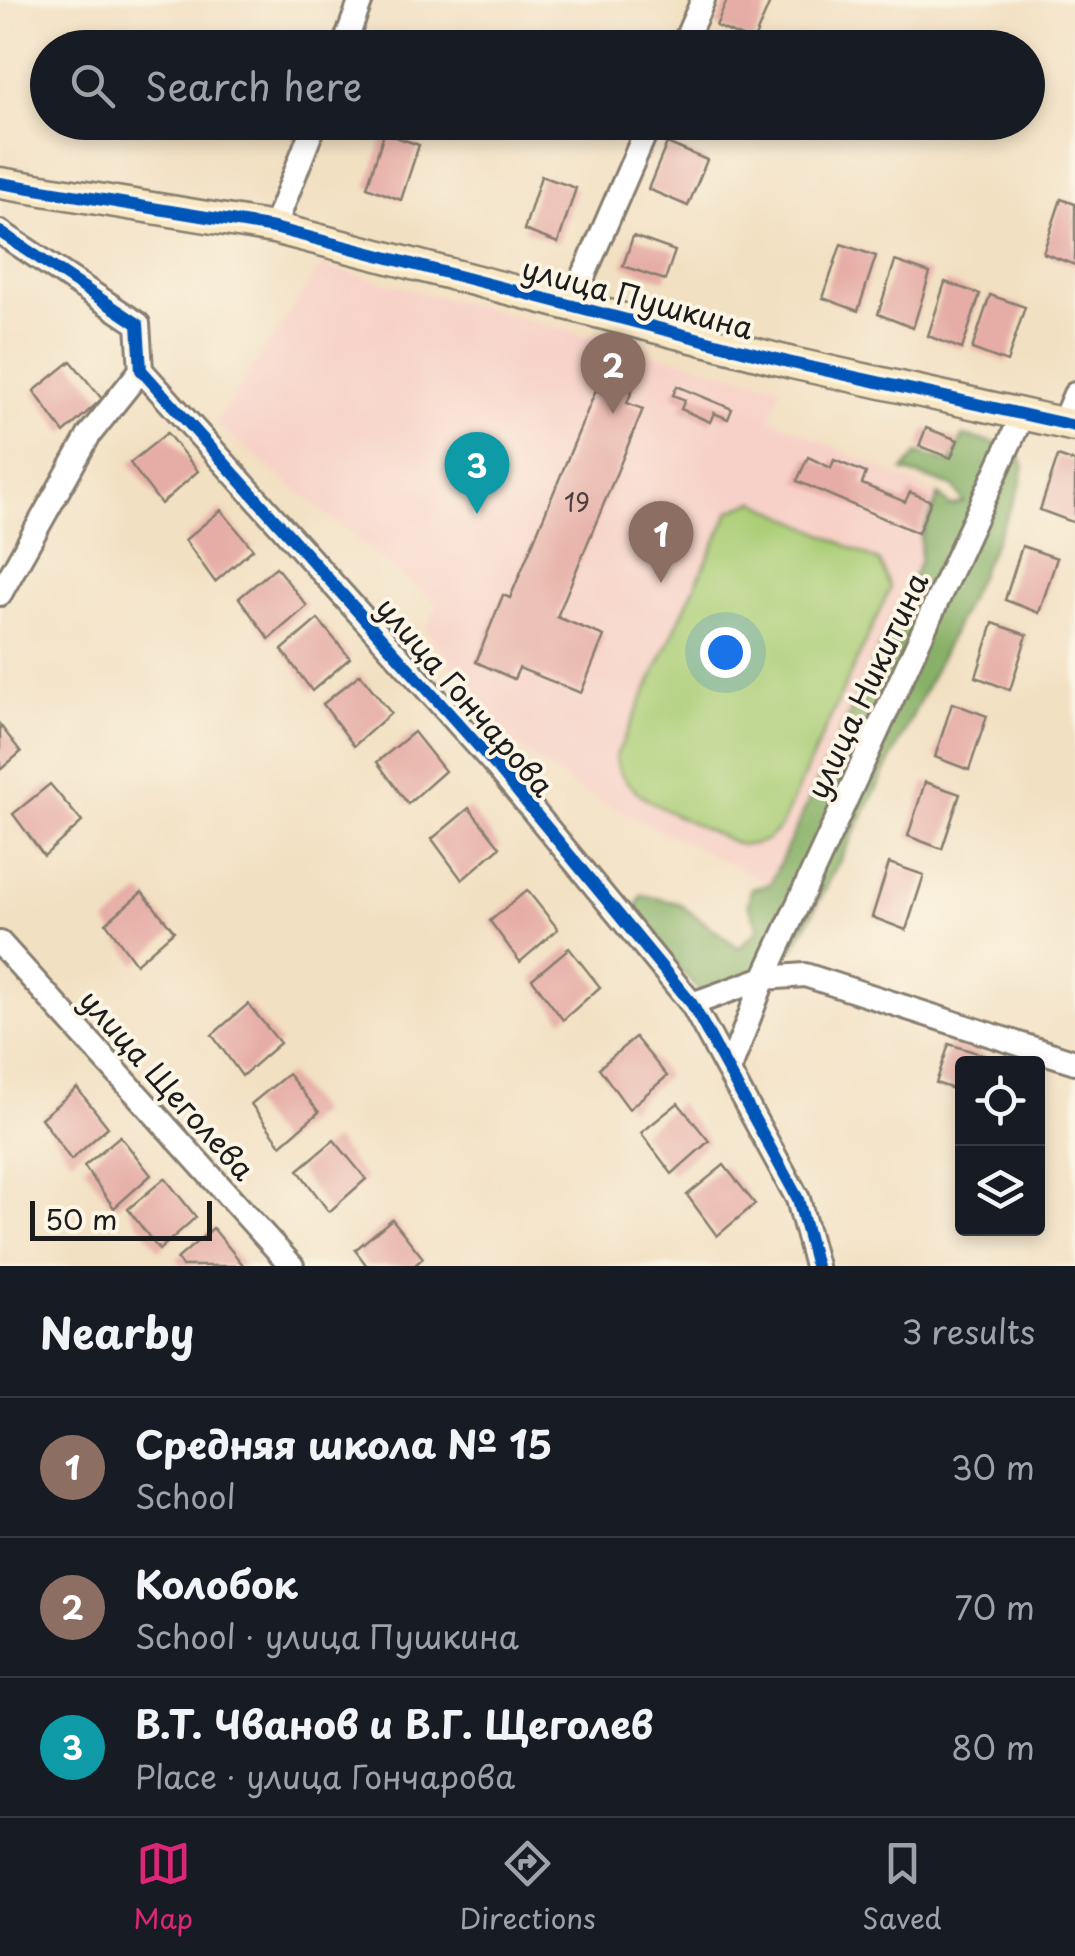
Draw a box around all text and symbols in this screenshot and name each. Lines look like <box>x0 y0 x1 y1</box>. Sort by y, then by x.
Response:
search box <box>30 30 1045 140</box>
text: Search here <box>145 57 362 114</box>
icon: search <box>65 58 120 113</box>
street label: улица Пушкина <box>517 244 759 350</box>
pin: 2 <box>580 332 646 414</box>
pin: 3 <box>444 432 510 514</box>
house number: 19 <box>564 483 590 521</box>
pin: 1 <box>628 500 694 583</box>
street label: улица Никитина <box>794 564 938 806</box>
street label: улица Гончарова <box>366 586 566 806</box>
your location <box>700 627 751 678</box>
street label: улица Щеголева <box>70 978 266 1190</box>
map controls <box>955 1056 1045 1236</box>
button: locate <box>955 1056 1045 1146</box>
button: layers <box>955 1146 1045 1236</box>
scale bar <box>30 1196 212 1240</box>
text: 50 m <box>45 1197 118 1240</box>
text: Nearby <box>40 1300 194 1363</box>
text: 3 results <box>901 1307 1035 1355</box>
text: Средняя школа № 15 <box>135 1415 552 1472</box>
text: 1 <box>65 1443 80 1491</box>
text: 30 m <box>951 1443 1035 1491</box>
text: School <box>135 1472 236 1520</box>
text: Колобок <box>135 1555 298 1612</box>
text: 2 <box>61 1583 84 1631</box>
text: 70 m <box>955 1583 1035 1631</box>
text: School · улица Пушкина <box>135 1612 519 1660</box>
text: В.Т. Чванов и В.Г. Щеголев <box>135 1695 654 1752</box>
text: 3 <box>62 1723 83 1771</box>
text: 80 m <box>951 1723 1035 1771</box>
text: Place · улица Гончарова <box>135 1752 515 1800</box>
tab: Map <box>133 1836 193 1939</box>
tab: Directions <box>460 1836 596 1939</box>
tab: Saved <box>862 1836 942 1939</box>

